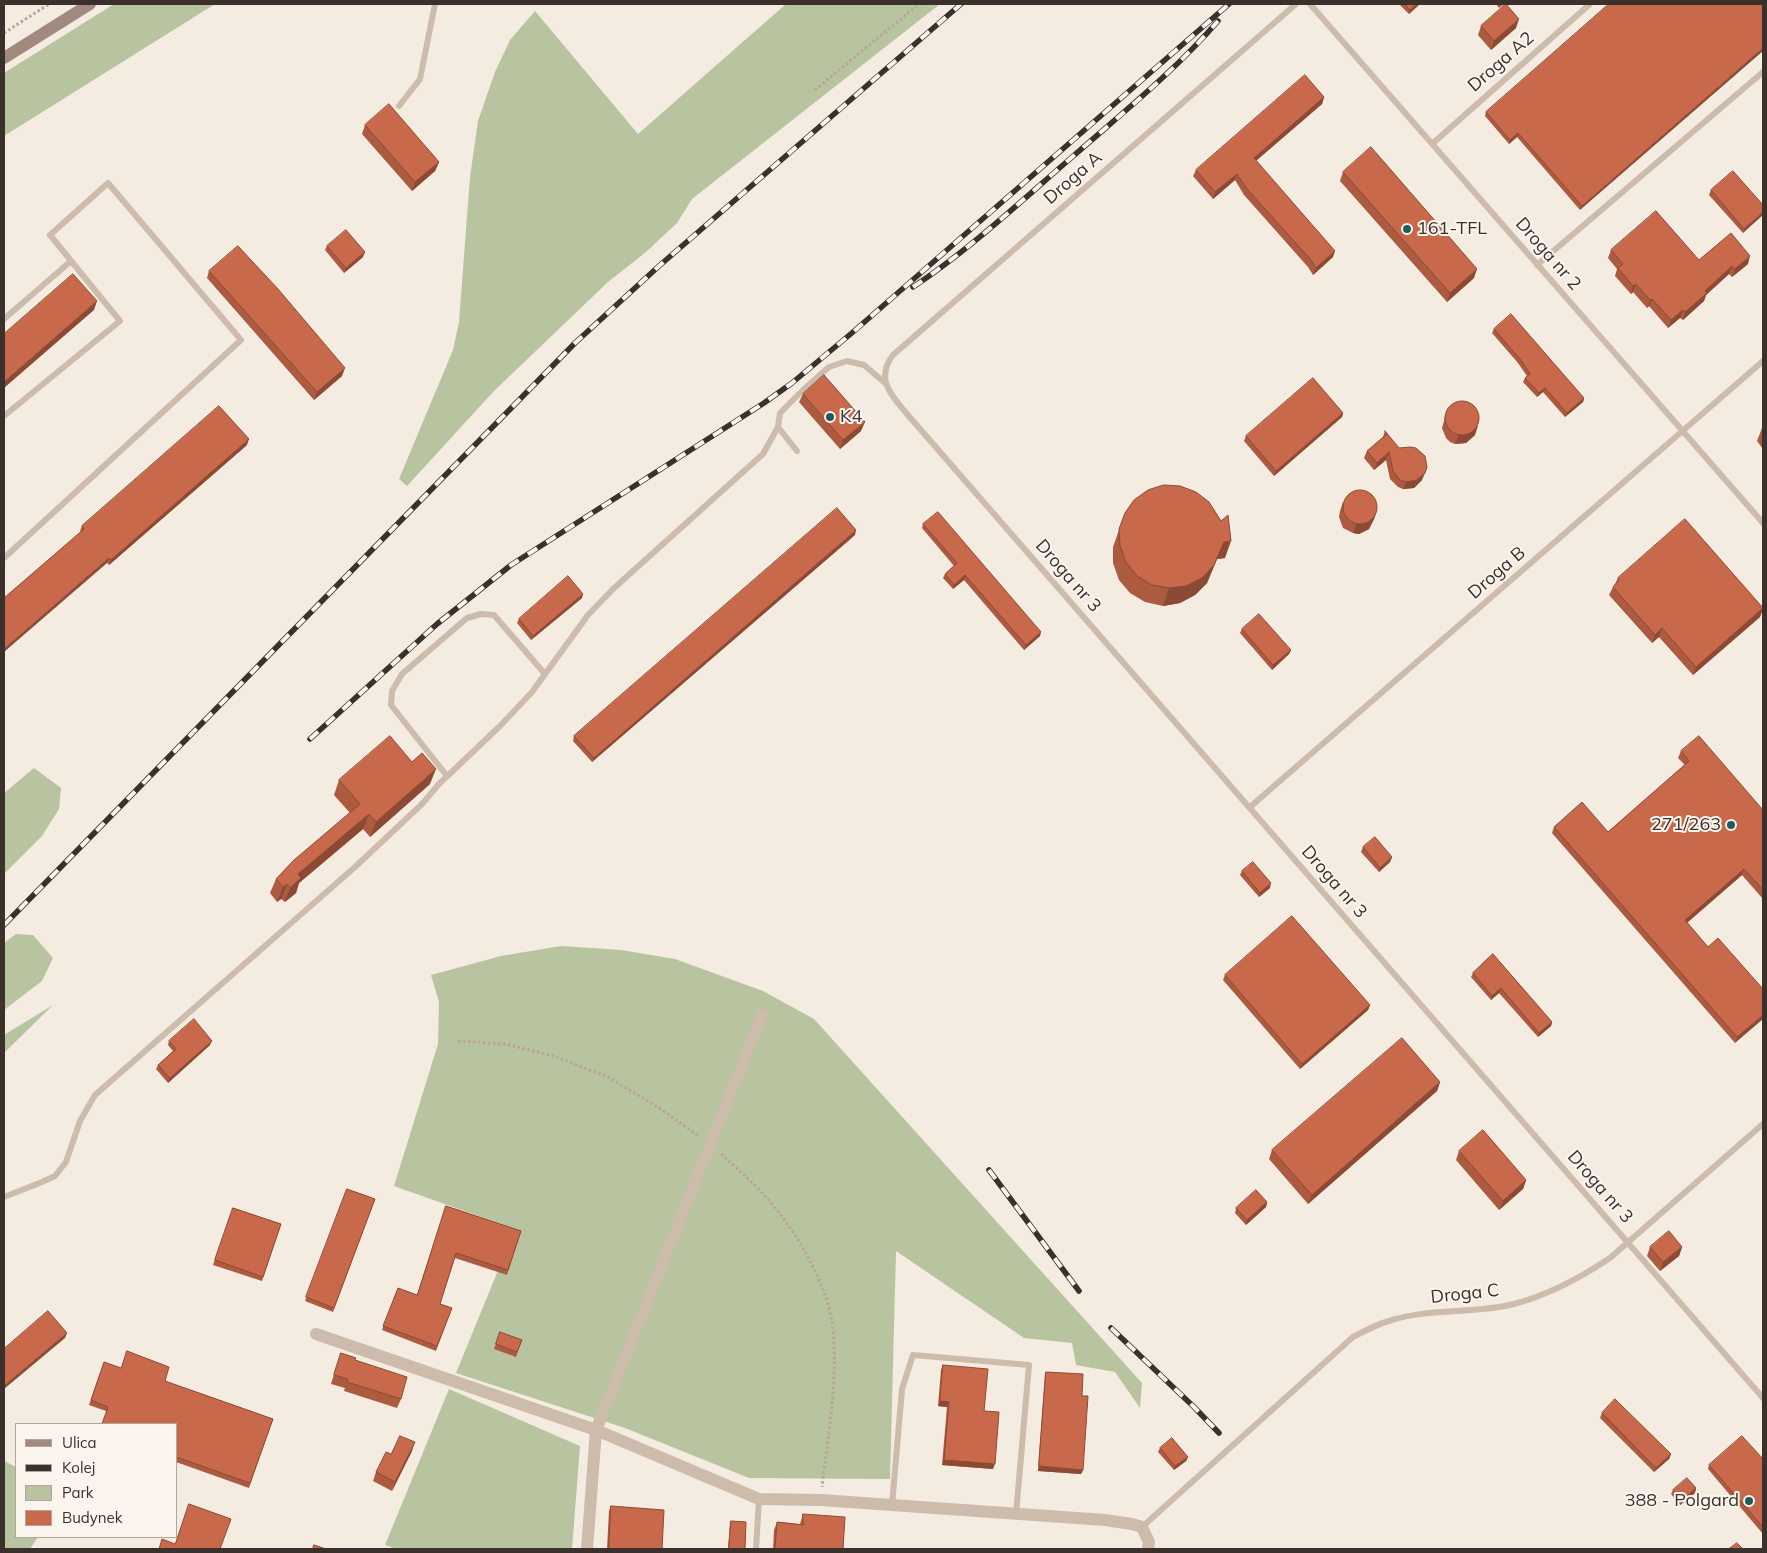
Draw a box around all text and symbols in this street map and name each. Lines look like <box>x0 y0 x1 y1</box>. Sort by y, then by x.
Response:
street label: Droga A2 <box>1464 27 1538 97</box>
street label: Droga A <box>1040 147 1106 209</box>
street label: Droga nr 2 <box>1511 213 1585 295</box>
place label: 161-TFL <box>1417 218 1487 240</box>
marker: 161-TFL <box>1401 223 1413 235</box>
place label: K4 <box>840 406 862 428</box>
marker: K4 <box>824 411 836 423</box>
street label: Droga nr 3 <box>1031 535 1105 617</box>
street label: Droga B <box>1464 542 1530 604</box>
place label: 271/263 <box>1651 814 1721 836</box>
marker: 271/263 <box>1725 819 1737 831</box>
street label: Droga nr 3 <box>1297 841 1371 923</box>
street label: Droga nr 3 <box>1563 1146 1637 1228</box>
street label: Droga C <box>1430 1280 1500 1308</box>
legend <box>15 1423 178 1538</box>
text: Ulica <box>62 1433 96 1452</box>
text: Kolej <box>62 1458 95 1477</box>
text: Park <box>62 1483 94 1502</box>
place label: 388 - Polgard <box>1625 1490 1739 1512</box>
marker: 388 - Polgard <box>1743 1495 1755 1507</box>
text: Budynek <box>62 1508 123 1527</box>

